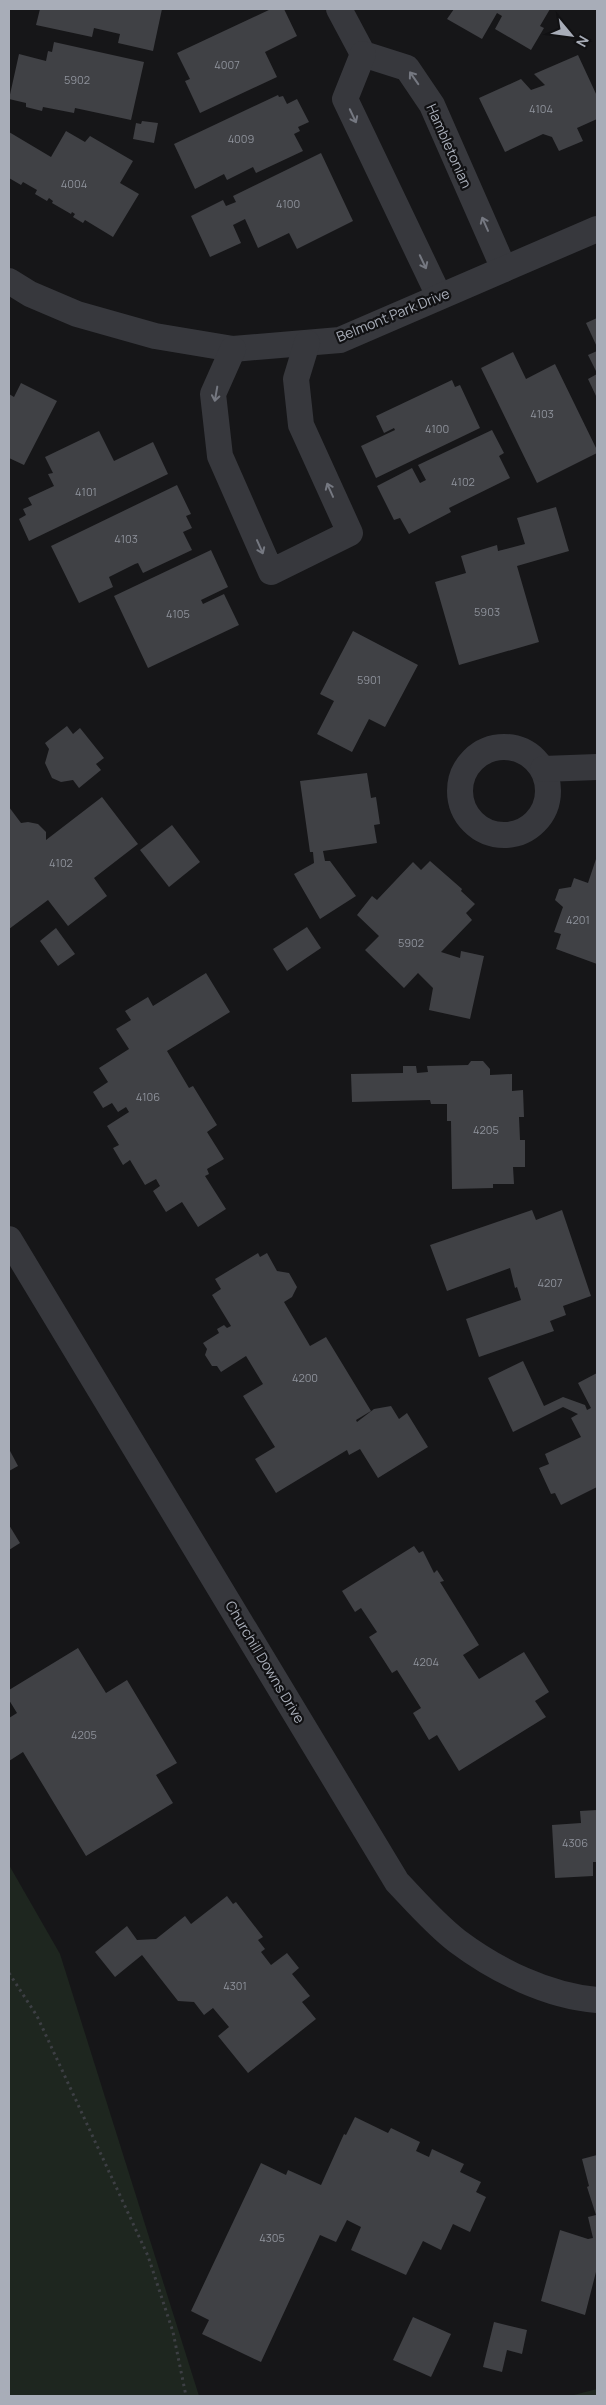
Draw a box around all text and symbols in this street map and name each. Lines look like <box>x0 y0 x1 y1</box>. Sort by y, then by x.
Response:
north arrow <box>546 10 596 60</box>
text: N <box>572 33 594 51</box>
house number: 4007 <box>214 57 240 72</box>
house number: 5902 <box>64 72 90 87</box>
one-way arrow <box>409 72 419 86</box>
street label: Hambletonian <box>422 101 476 191</box>
house number: 4104 <box>529 101 553 116</box>
one-way arrow <box>348 108 358 123</box>
house number: 4009 <box>228 131 255 146</box>
house number: 4004 <box>61 176 87 191</box>
house number: 4100 <box>276 196 300 211</box>
one-way arrow <box>479 217 489 232</box>
one-way arrow <box>419 254 428 269</box>
street label: Belmont Park Drive <box>333 283 452 346</box>
one-way arrow <box>210 385 220 401</box>
house number: 4103 <box>530 406 554 421</box>
house number: 4100 <box>425 421 449 436</box>
house number: 4102 <box>451 474 475 489</box>
one-way arrow <box>325 483 335 498</box>
house number: 4101 <box>75 484 97 499</box>
house number: 4103 <box>114 531 138 546</box>
one-way arrow <box>256 539 266 554</box>
house number: 5903 <box>474 604 500 619</box>
house number: 4105 <box>166 606 190 621</box>
house number: 5901 <box>357 672 381 687</box>
house number: 4102 <box>49 855 73 870</box>
house number: 4201 <box>566 912 590 927</box>
house number: 5902 <box>398 935 424 950</box>
house number: 4106 <box>136 1089 160 1104</box>
house number: 4205 <box>473 1122 499 1137</box>
house number: 4207 <box>538 1275 563 1290</box>
house number: 4200 <box>292 1370 318 1385</box>
street label: Churchill Downs Drive <box>221 1597 310 1726</box>
house number: 4204 <box>413 1654 439 1669</box>
house number: 4205 <box>71 1727 97 1742</box>
house number: 4306 <box>562 1835 588 1850</box>
house number: 4301 <box>223 1978 247 1993</box>
house number: 4305 <box>259 2230 285 2245</box>

